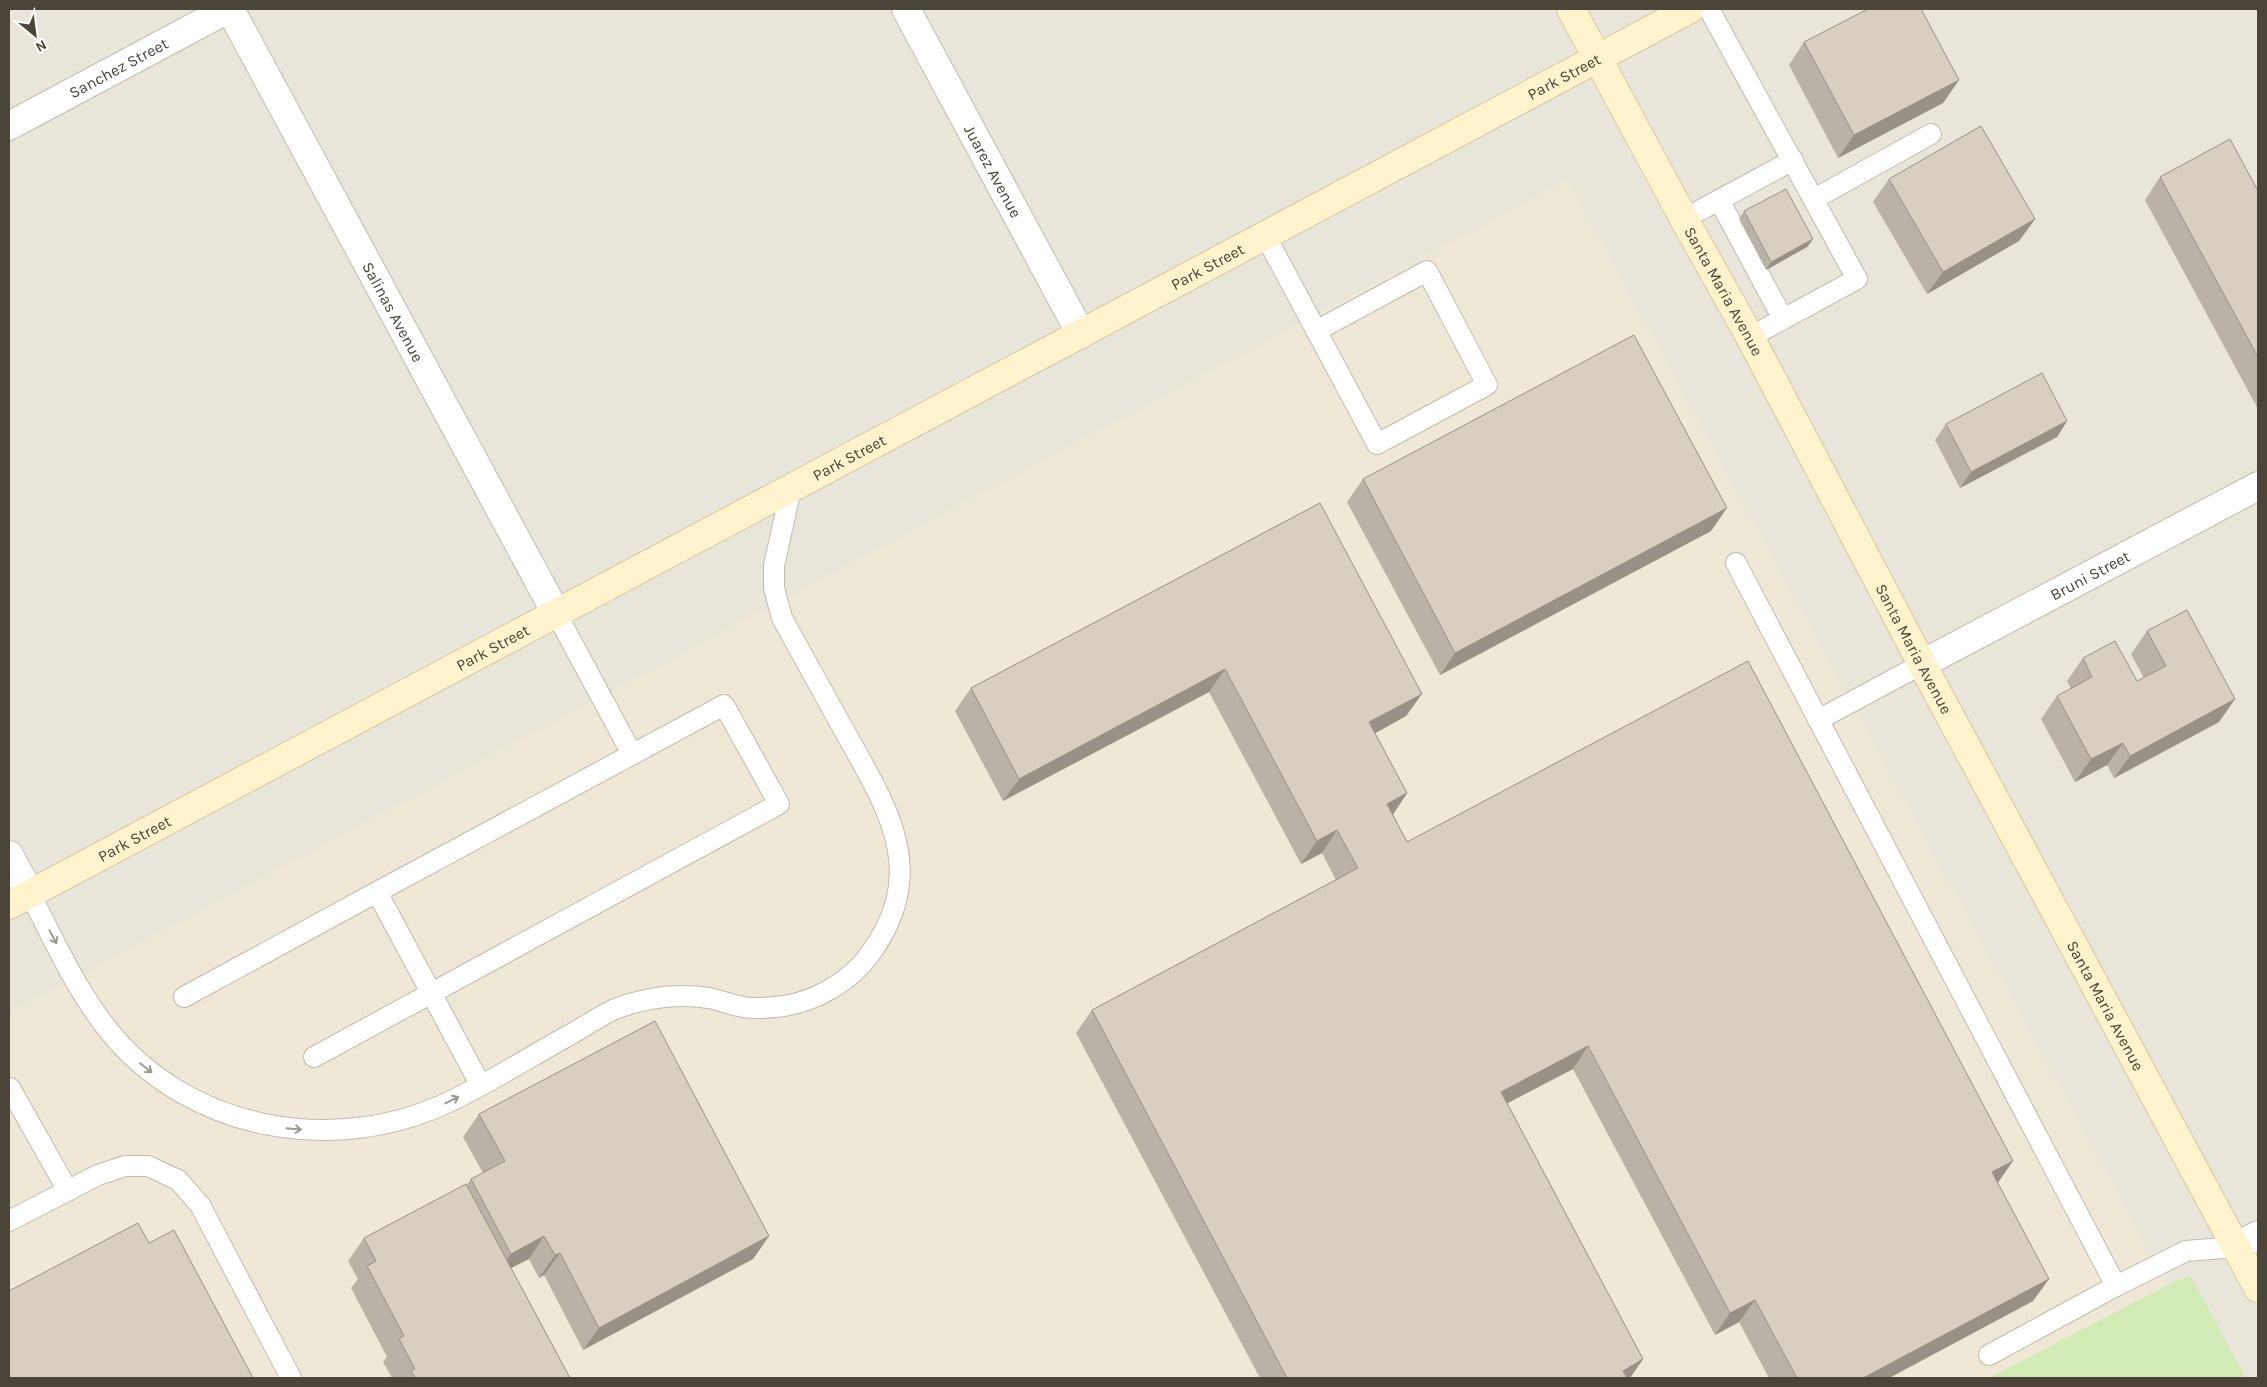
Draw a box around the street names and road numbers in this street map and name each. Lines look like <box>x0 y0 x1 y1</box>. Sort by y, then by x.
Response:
street label: Sanchez Street <box>66 33 171 102</box>
street label: Park Street <box>1524 49 1604 103</box>
street label: Juarez Avenue <box>960 121 1026 221</box>
street label: Santa Maria Avenue <box>1681 223 1768 359</box>
street label: Park Street <box>1168 239 1247 294</box>
street label: Salinas Avenue <box>359 258 428 365</box>
street label: Park Street <box>809 430 889 484</box>
street label: Bruni Street <box>2047 546 2133 604</box>
street label: Santa Maria Avenue <box>1872 580 1957 717</box>
street label: Park Street <box>453 620 532 675</box>
street label: Park Street <box>94 811 174 865</box>
street label: Santa Maria Avenue <box>2063 937 2149 1074</box>

